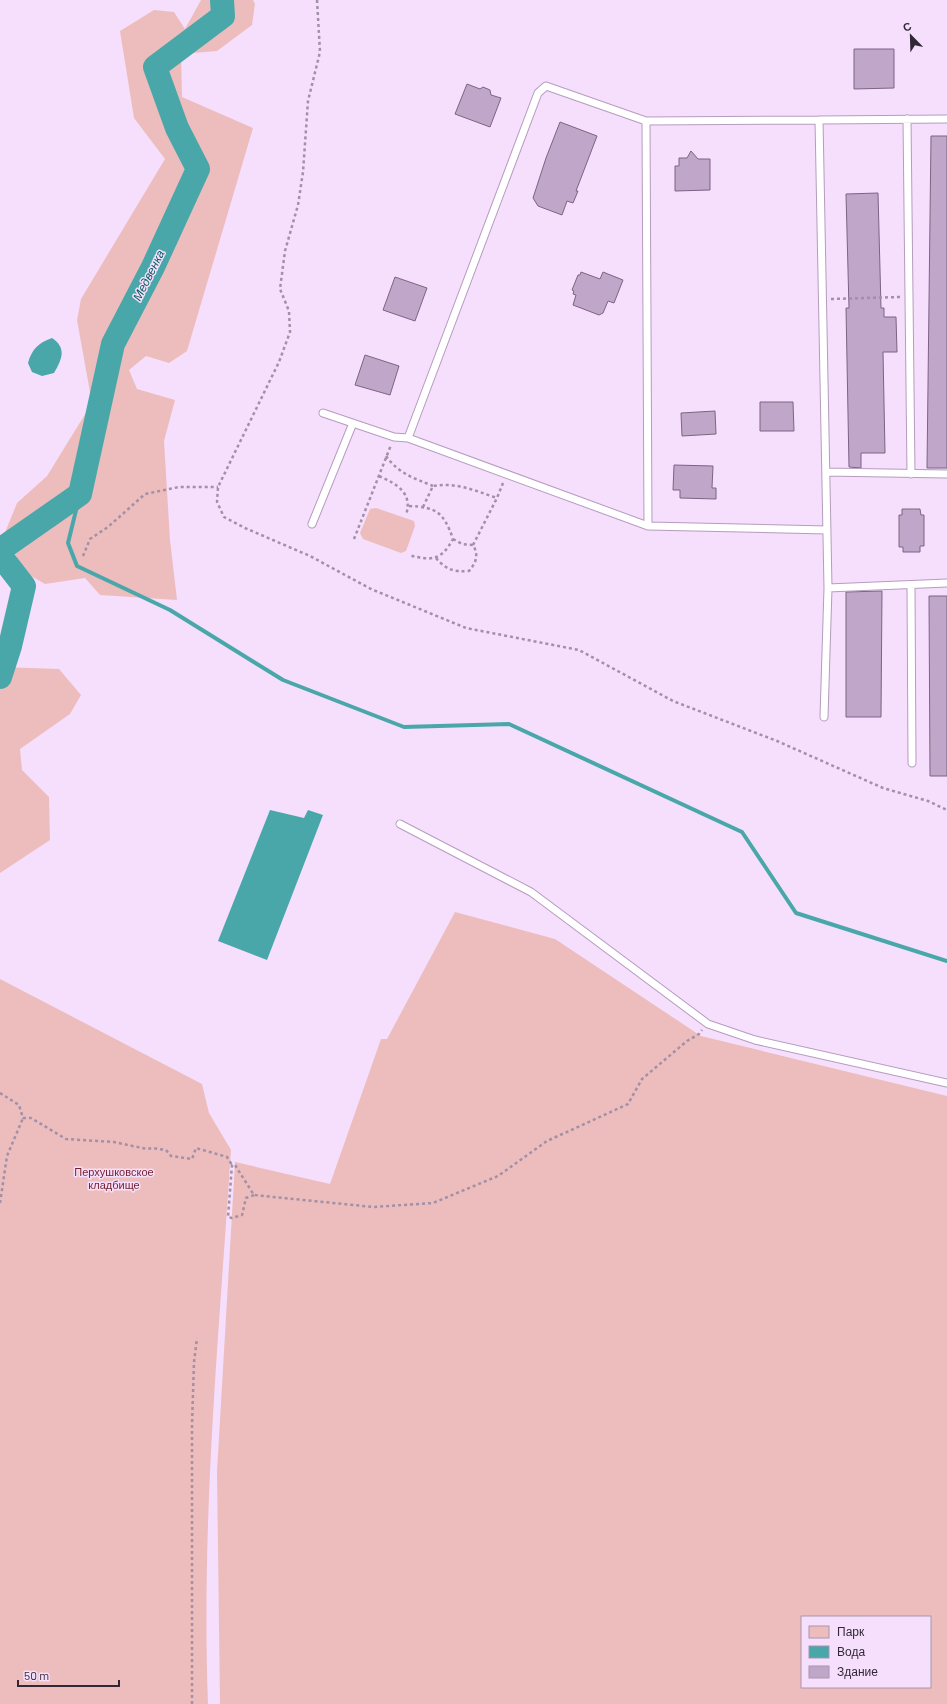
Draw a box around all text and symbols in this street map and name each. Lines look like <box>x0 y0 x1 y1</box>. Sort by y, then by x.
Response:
north arrow <box>891 16 931 56</box>
text: С <box>901 19 913 34</box>
water label: Медвенка <box>129 247 167 303</box>
park label: Перхушковское кладбище <box>74 1165 154 1191</box>
legend <box>801 1616 931 1688</box>
text: Парк <box>837 1624 865 1639</box>
text: Вода <box>837 1644 865 1659</box>
scale bar <box>18 1662 119 1688</box>
text: Здание <box>837 1664 878 1679</box>
text: 50 m <box>24 1668 49 1682</box>

